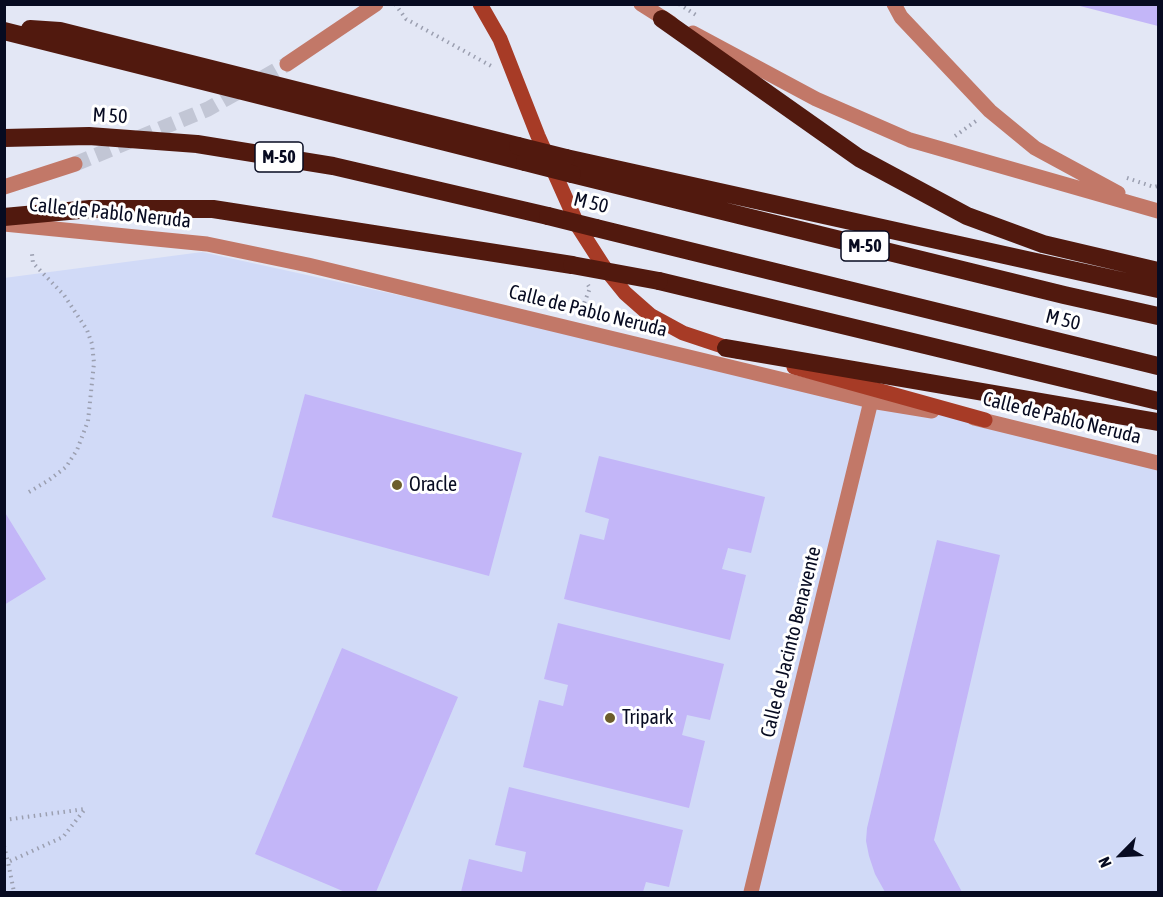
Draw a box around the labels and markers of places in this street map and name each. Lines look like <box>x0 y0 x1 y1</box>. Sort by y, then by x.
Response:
place label: Oracle <box>409 473 457 497</box>
marker: Oracle <box>390 478 404 492</box>
place label: Tripark <box>622 706 674 730</box>
marker: Tripark <box>603 711 617 725</box>

